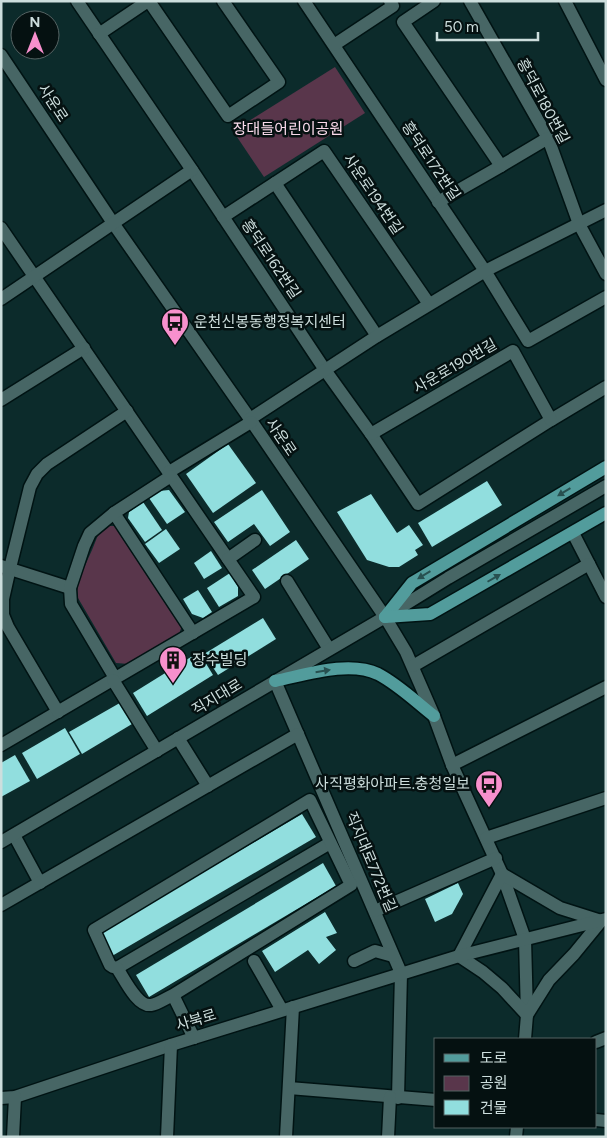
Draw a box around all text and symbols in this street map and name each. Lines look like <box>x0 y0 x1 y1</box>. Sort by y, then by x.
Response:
north arrow <box>10 10 60 60</box>
scale bar <box>437 10 538 42</box>
text: N <box>30 14 40 31</box>
text: 50 m <box>444 18 479 36</box>
street label: 흥덕로180번길 <box>513 55 573 147</box>
street label: 사운로 <box>34 81 72 125</box>
street label: 흥덕로172번길 <box>398 118 464 204</box>
park label: 장대들어린이공원 <box>233 120 343 138</box>
street label: 사운로194번길 <box>340 150 406 238</box>
street label: 흥덕로162번길 <box>238 216 304 302</box>
bus stop icon: 운천신봉동행정복지센터 <box>160 307 190 346</box>
place label: 운천신봉동행정복지센터 <box>194 313 346 331</box>
street label: 사운로190번길 <box>410 335 500 397</box>
street label: 사운로 <box>262 415 300 459</box>
one-way arrow <box>557 487 570 496</box>
one-way arrow <box>418 570 431 579</box>
one-way arrow <box>487 573 501 582</box>
building icon: 장수빌딩 <box>158 645 188 684</box>
place label: 장수빌딩 <box>192 651 247 669</box>
one-way arrow <box>315 667 331 675</box>
street label: 직지대로 <box>189 675 245 719</box>
bus stop icon: 사직평화아파트.충청일보 <box>474 769 504 808</box>
place label: 사직평화아파트.충청일보 <box>315 775 470 793</box>
street label: 직지대로772번길 <box>342 809 400 915</box>
street label: 사북로 <box>174 1005 218 1035</box>
legend <box>434 1038 597 1128</box>
text: 도로 <box>480 1049 508 1067</box>
text: 공원 <box>480 1074 508 1092</box>
text: 건물 <box>480 1099 508 1117</box>

